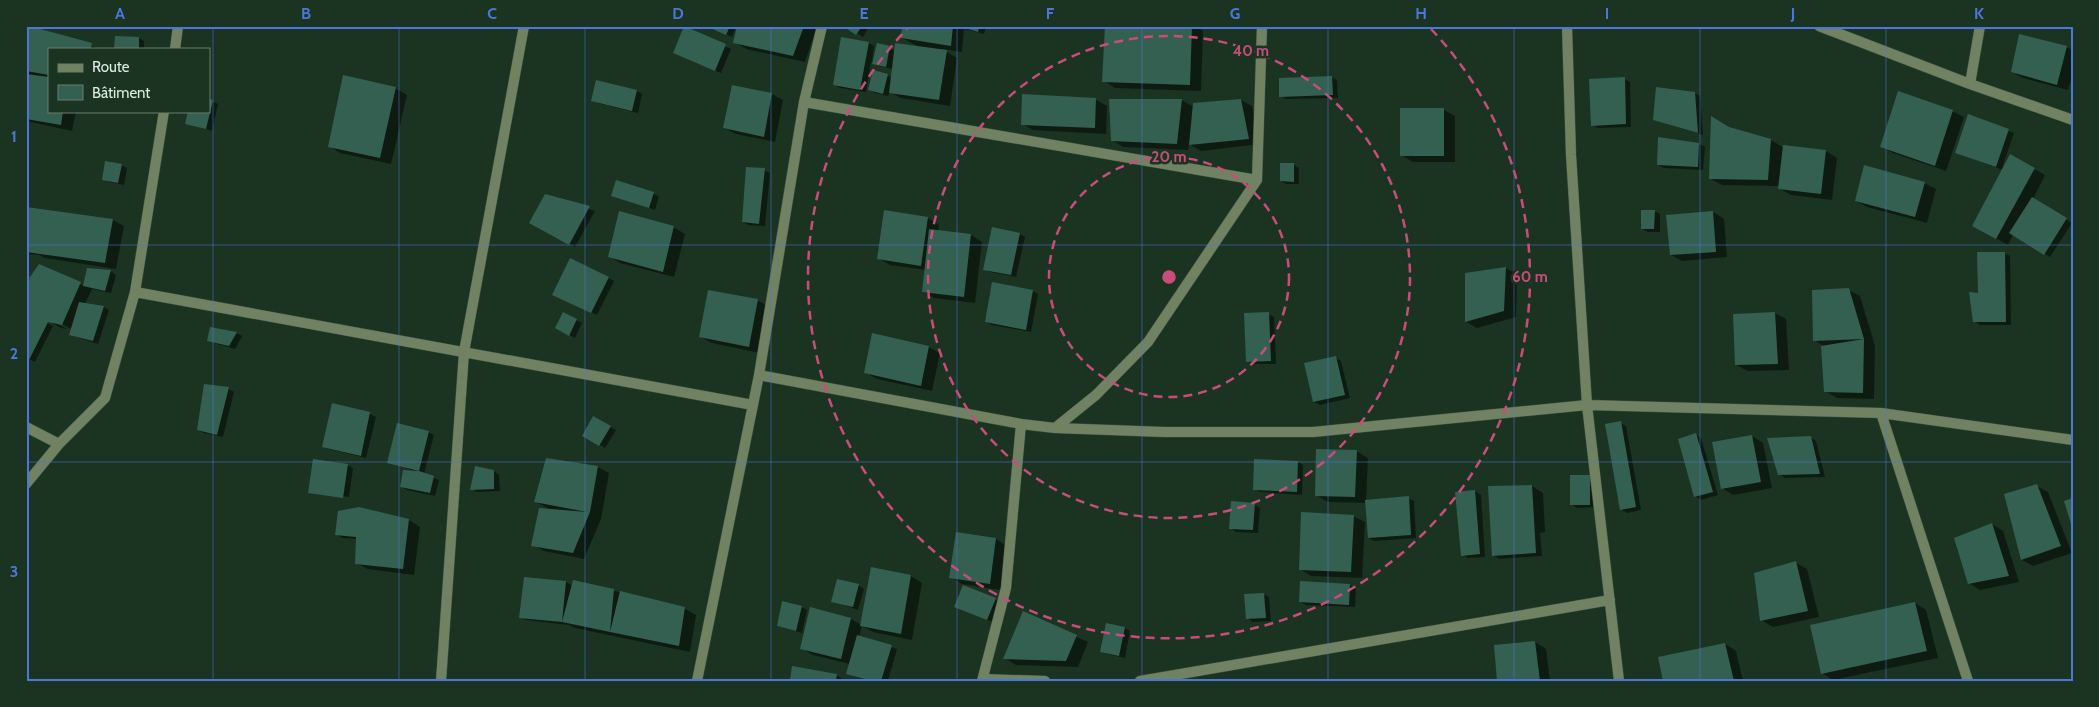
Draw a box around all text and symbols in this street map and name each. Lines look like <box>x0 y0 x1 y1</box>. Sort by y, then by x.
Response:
text: A <box>115 4 125 23</box>
text: B <box>301 4 311 23</box>
text: C <box>487 4 497 23</box>
text: D <box>672 4 684 23</box>
text: E <box>859 4 869 23</box>
text: F <box>1046 4 1055 23</box>
text: G <box>1230 4 1240 23</box>
text: H <box>1415 4 1427 23</box>
text: I <box>1605 4 1609 23</box>
text: J <box>1790 4 1795 23</box>
text: K <box>1974 4 1984 23</box>
text: 40 m <box>1233 42 1269 60</box>
legend <box>48 48 210 112</box>
text: Route <box>92 58 130 76</box>
text: Bâtiment <box>92 84 150 102</box>
text: 1 <box>11 127 17 146</box>
text: 20 m <box>1152 148 1186 166</box>
centre of rings <box>1160 268 1178 286</box>
text: 60 m <box>1512 268 1548 286</box>
text: 2 <box>10 344 18 363</box>
text: 3 <box>10 562 18 581</box>

